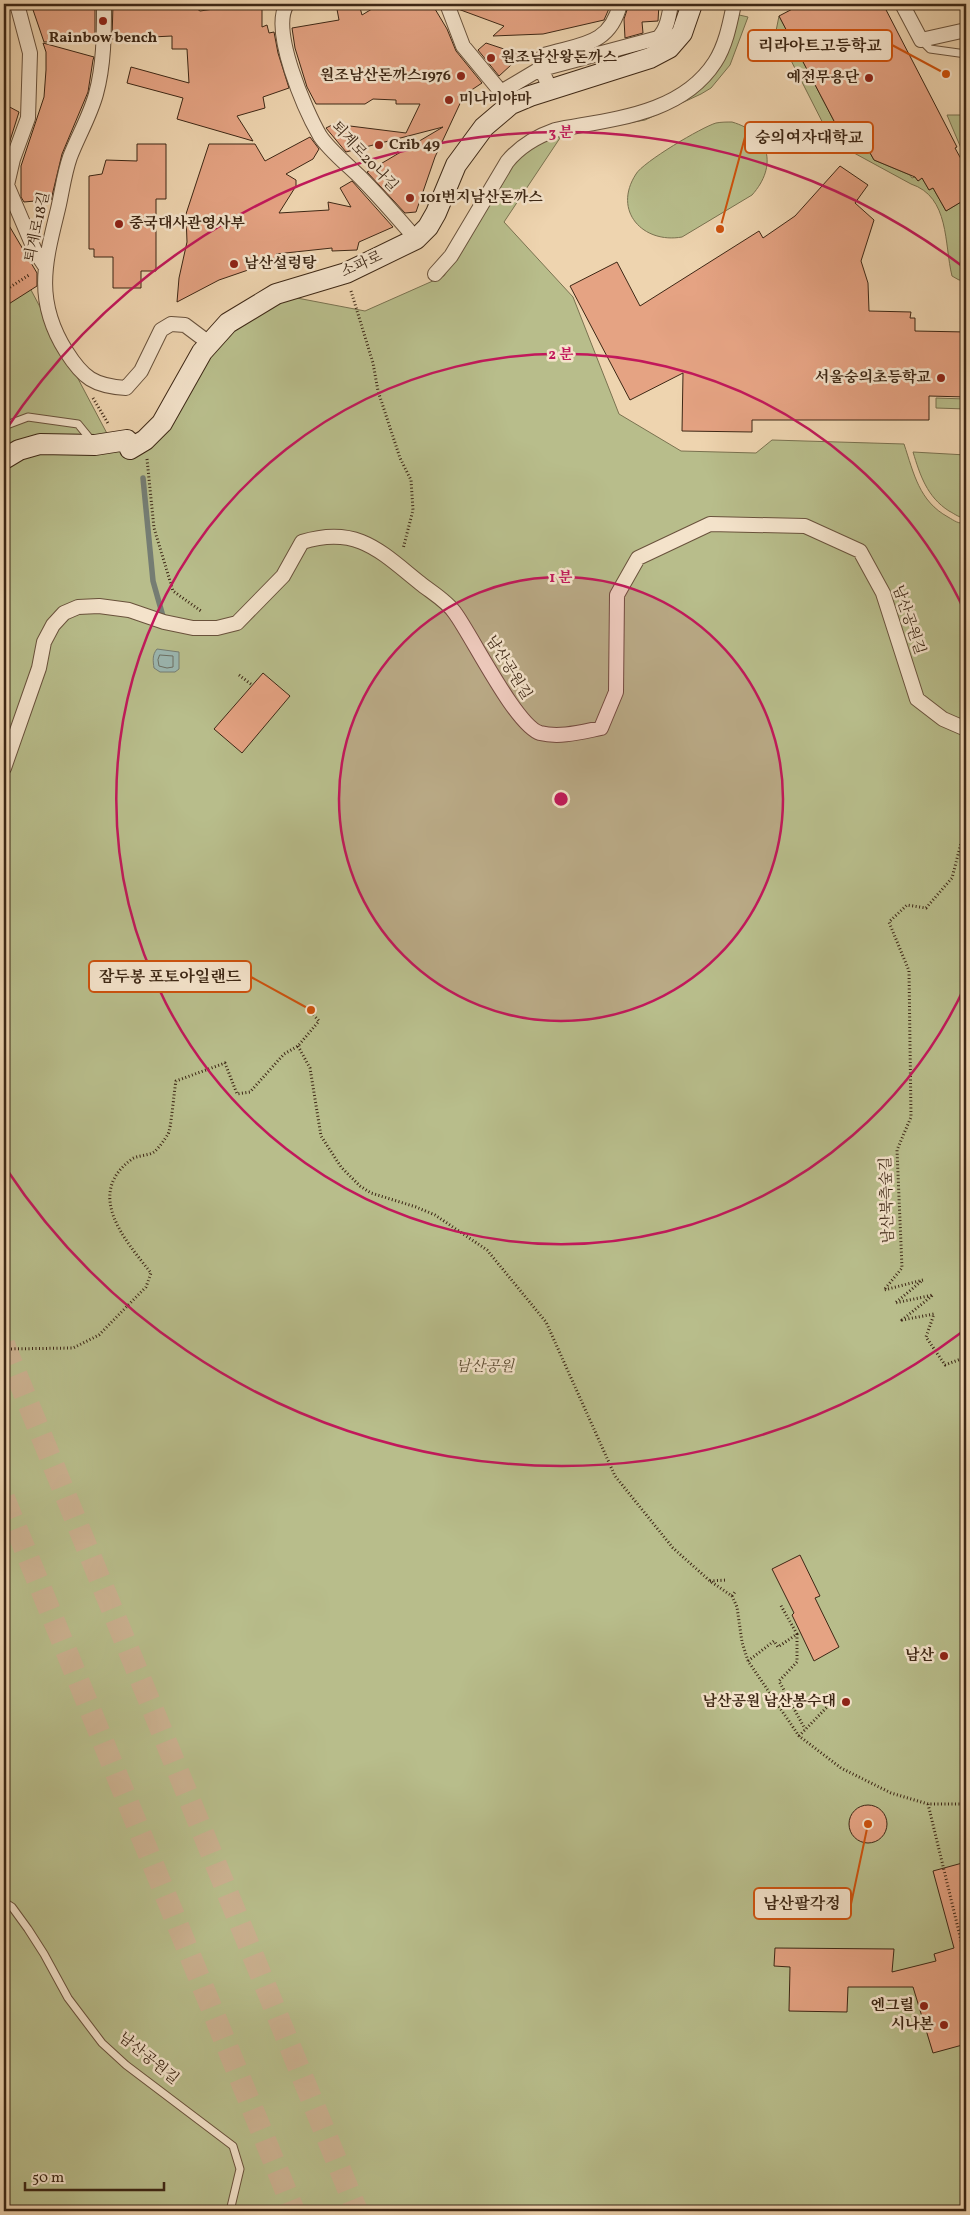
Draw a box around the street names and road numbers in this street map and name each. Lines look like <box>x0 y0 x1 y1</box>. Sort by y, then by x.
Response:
street label: 퇴계로20나길 <box>326 117 402 197</box>
street label: 퇴계로18길 <box>20 190 56 264</box>
street label: 소파로 <box>338 246 387 283</box>
street label: 남산공원길 <box>886 582 930 658</box>
street label: 남산공원길 <box>480 632 536 704</box>
street label: 남산북측숲길 <box>876 1156 900 1244</box>
street label: 남산공원길 <box>113 2028 183 2090</box>

